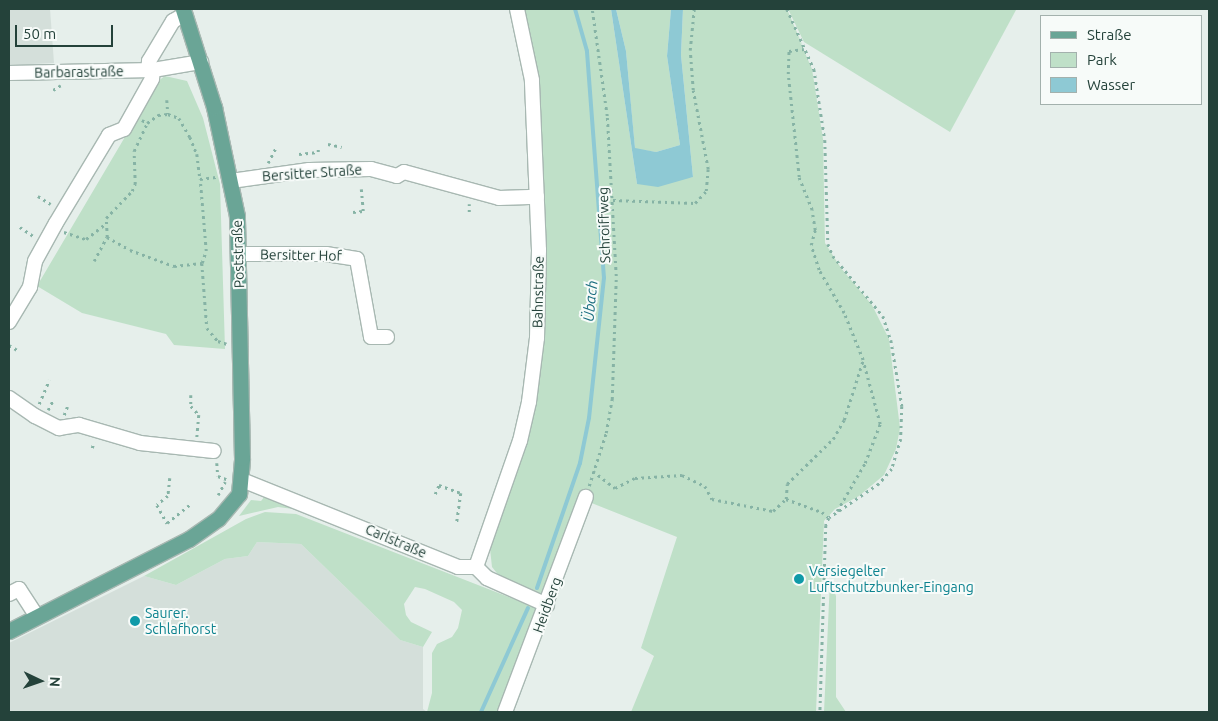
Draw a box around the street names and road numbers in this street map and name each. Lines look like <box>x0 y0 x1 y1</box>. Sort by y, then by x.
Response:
street label: Barbarastraße <box>34 63 124 81</box>
street label: Bersitter Straße <box>261 161 363 185</box>
street label: Schroiffweg <box>594 187 614 263</box>
street label: Poststraße <box>228 220 248 288</box>
street label: Bersitter Hof <box>260 246 342 264</box>
street label: Bahnstraße <box>529 256 547 328</box>
street label: Carlstraße <box>363 521 429 561</box>
street label: Heidberg <box>529 575 565 635</box>

